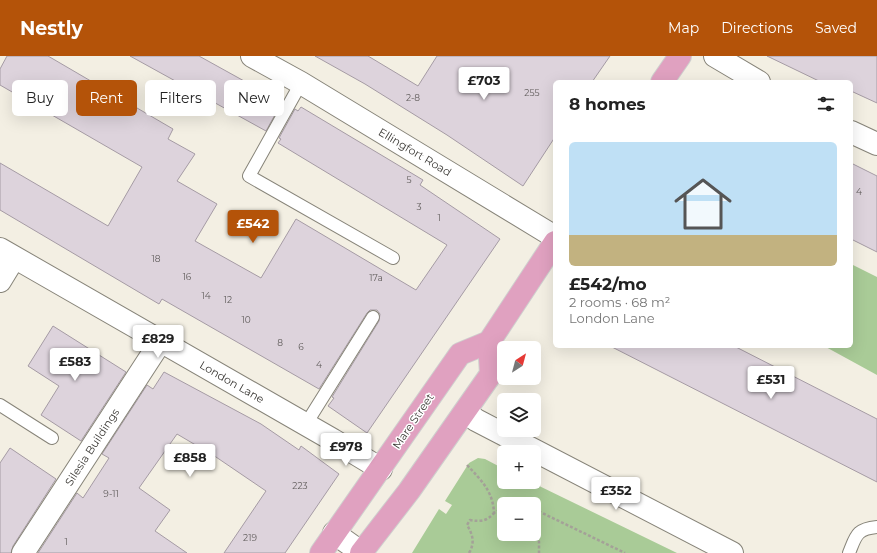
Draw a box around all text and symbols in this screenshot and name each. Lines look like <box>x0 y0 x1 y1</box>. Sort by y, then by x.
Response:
text: Nestly <box>20 17 83 40</box>
text: Map <box>668 19 699 37</box>
text: Directions <box>721 19 793 37</box>
text: Saved <box>815 19 857 37</box>
pin: £703 <box>460 67 508 101</box>
text: £703 <box>468 72 500 88</box>
chip: Buy <box>12 80 68 116</box>
chip: Rent <box>76 80 137 116</box>
chip: Filters <box>145 80 216 116</box>
chip: New <box>224 80 284 116</box>
house number: 255 <box>524 87 540 98</box>
house number: 2-8 <box>406 92 420 103</box>
icon: filters <box>815 93 837 115</box>
text: 8 homes <box>569 94 646 114</box>
street label: Ellingfort Road <box>376 125 454 179</box>
icon: home <box>667 168 739 240</box>
house number: 5 <box>406 174 412 185</box>
house number: 4 <box>856 186 862 197</box>
house number: 3 <box>416 201 422 212</box>
pin: £542 <box>229 210 277 244</box>
house number: 1 <box>437 212 441 223</box>
text: £542 <box>237 215 269 231</box>
house number: 18 <box>152 253 161 264</box>
house number: 16 <box>183 271 192 282</box>
house number: 17a <box>369 272 383 283</box>
text: £542/mo <box>569 274 647 294</box>
house number: 14 <box>201 290 211 301</box>
house number: 12 <box>224 294 232 305</box>
text: 2 rooms · 68 m² <box>569 294 670 310</box>
text: London Lane <box>569 310 655 326</box>
house number: 10 <box>241 314 251 325</box>
pin: £829 <box>134 325 182 359</box>
text: £829 <box>142 330 174 346</box>
house number: 8 <box>277 337 283 348</box>
house number: 6 <box>298 341 304 352</box>
north arrow <box>497 341 541 385</box>
map controls <box>497 341 541 541</box>
pin: £583 <box>51 348 99 382</box>
text: £583 <box>59 353 91 369</box>
street label: London Lane <box>197 358 267 406</box>
house number: 4 <box>316 359 322 370</box>
pin: £531 <box>747 366 795 400</box>
text: £531 <box>757 371 785 387</box>
street label: Mare Street <box>389 390 437 451</box>
button: layers <box>497 393 541 437</box>
street label: Silesia Buildings <box>62 405 123 488</box>
pin: £978 <box>322 433 370 467</box>
text: £978 <box>329 438 363 454</box>
pin: £858 <box>166 444 214 478</box>
button: + <box>497 445 541 489</box>
text: £858 <box>173 449 207 465</box>
pin: £352 <box>592 477 640 511</box>
house number: 223 <box>292 480 308 491</box>
text: £352 <box>600 482 632 498</box>
house number: 9-11 <box>103 488 119 499</box>
button: − <box>497 497 541 541</box>
house number: 219 <box>243 532 257 543</box>
house number: 1 <box>64 536 68 547</box>

